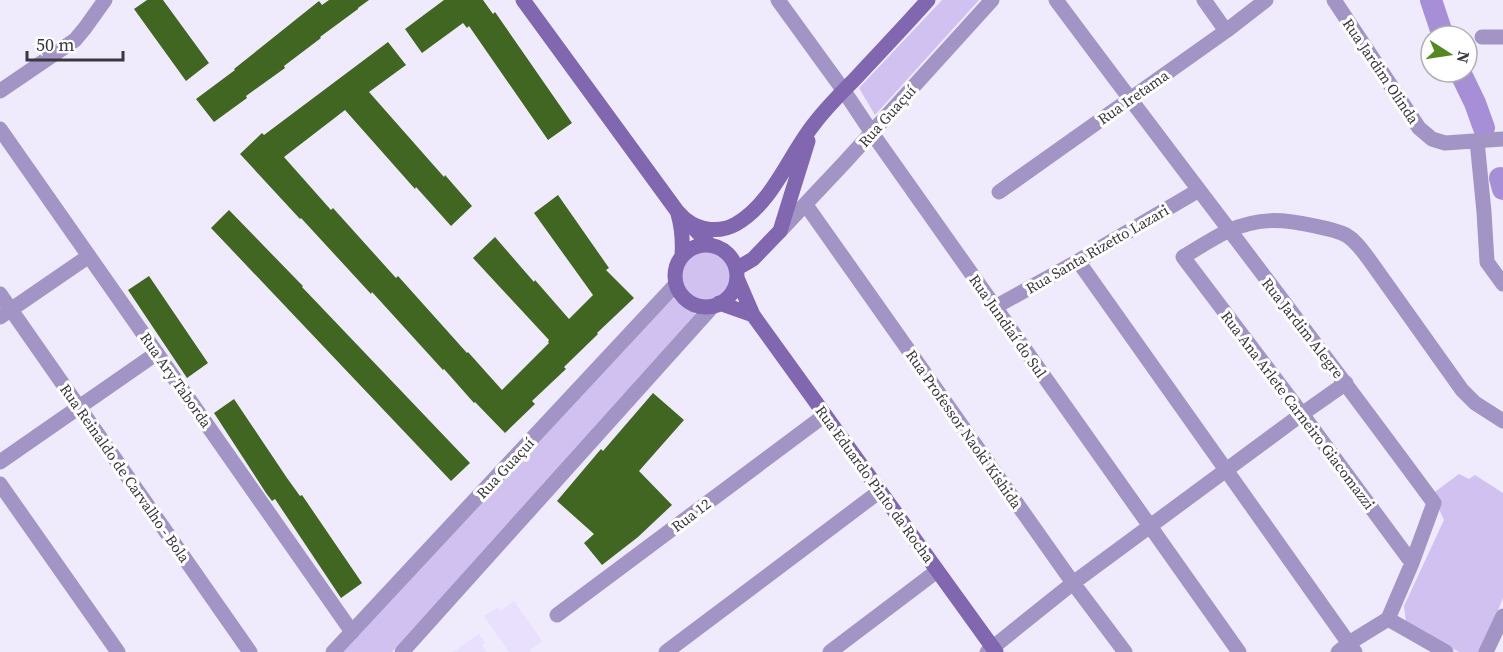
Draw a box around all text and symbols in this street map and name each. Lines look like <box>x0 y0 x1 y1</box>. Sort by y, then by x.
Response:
street label: Rua Jardim Olinda <box>1338 14 1424 128</box>
scale bar <box>27 24 123 62</box>
north arrow <box>1419 24 1479 84</box>
text: 50 m <box>36 32 74 57</box>
text: N <box>1452 49 1476 65</box>
street label: Rua Iretama <box>1093 65 1173 129</box>
street label: Rua Guaçuí <box>854 80 921 151</box>
street label: Rua Santa Rizetto Lazari <box>1022 199 1172 299</box>
street label: Rua Jundiaí do Sul <box>964 270 1052 382</box>
street label: Rua Jardim Alegre <box>1257 273 1349 383</box>
street label: Rua Ana Arlete Carneiro Giacomazzi <box>1216 306 1380 514</box>
street label: Rua Ary Taborda <box>135 328 217 432</box>
street label: Rua Professor Naoki Kishida <box>901 345 1027 513</box>
street label: Rua Reinaldo de Carvalho - Bola <box>55 379 195 567</box>
street label: Rua Eduardo Pinto da Rocha <box>811 401 939 567</box>
street label: Rua Guaçuí <box>471 432 539 503</box>
street label: Rua 12 <box>667 493 715 537</box>

